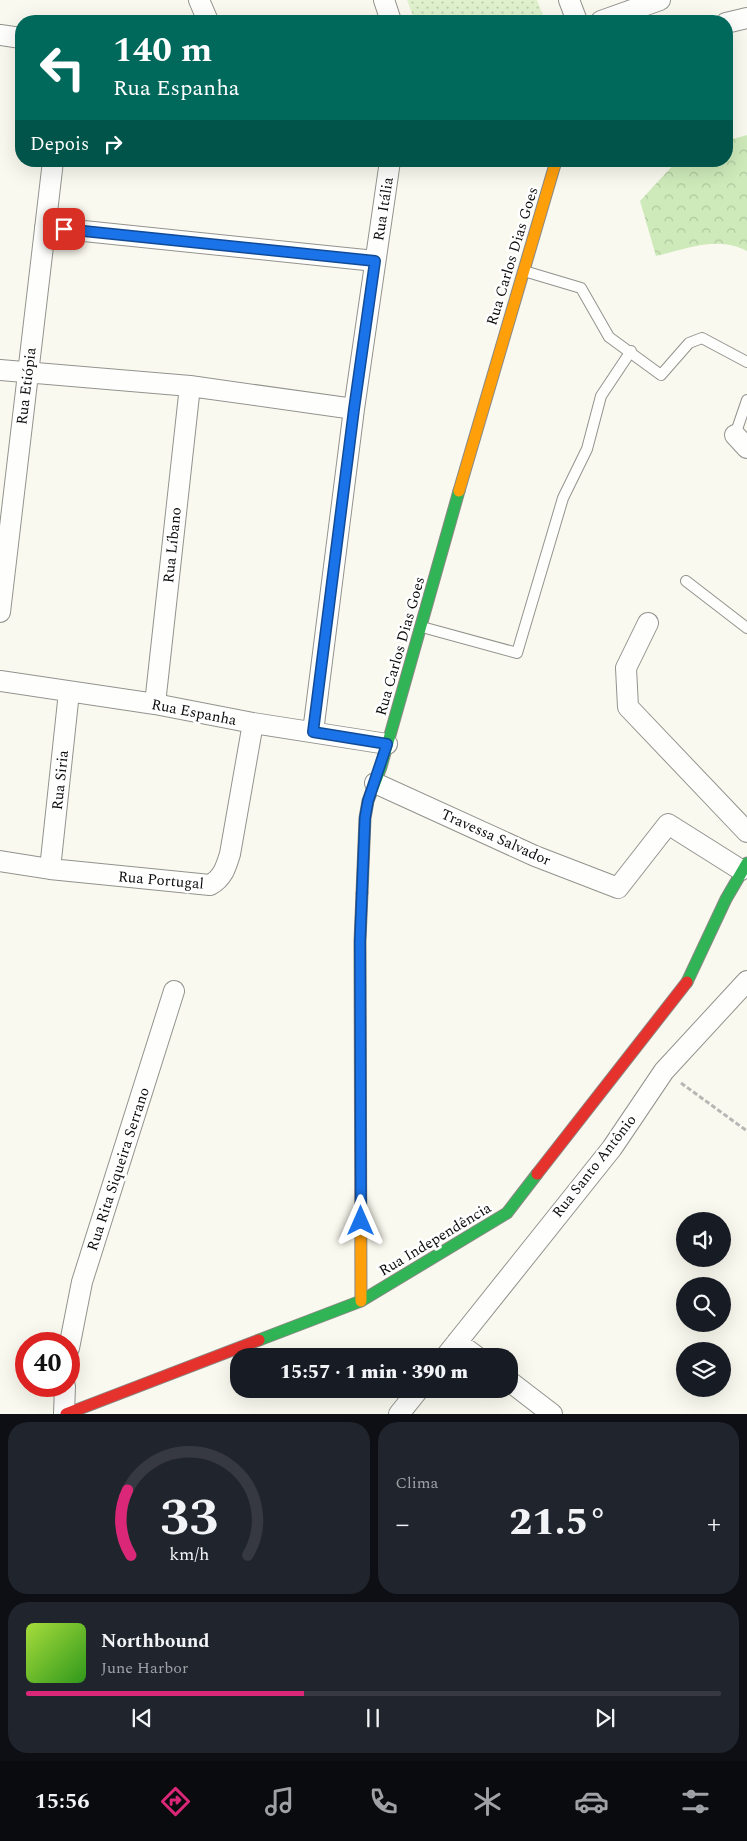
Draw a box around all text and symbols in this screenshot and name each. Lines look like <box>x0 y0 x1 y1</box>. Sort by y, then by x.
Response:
text: 140 m <box>113 24 212 77</box>
icon: left <box>30 35 95 100</box>
text: Rua Espanha <box>113 72 240 105</box>
text: Depois <box>30 130 89 159</box>
icon: right <box>99 130 127 158</box>
street label: Rua Itália <box>367 175 400 243</box>
street label: Rua Carlos Dias Goes <box>480 184 544 328</box>
pin <box>43 208 85 250</box>
icon: arrive <box>50 215 78 243</box>
street label: Rua Etiópia <box>10 345 43 426</box>
street label: Rua Líbano <box>157 506 188 584</box>
street label: Rua Carlos Dias Goes <box>370 574 431 718</box>
street label: Rua Espanha <box>149 693 239 732</box>
street label: Rua Siria <box>46 748 75 811</box>
street label: Travessa Salvador <box>437 803 555 872</box>
street label: Rua Portugal <box>117 865 205 896</box>
street label: Rua Rita Siqueira Serrano <box>81 1084 156 1254</box>
street label: Rua Santo Antônio <box>547 1110 642 1223</box>
position arrow <box>334 1194 386 1246</box>
street label: Rua Independência <box>375 1196 497 1282</box>
map controls <box>676 1212 731 1397</box>
button: sound <box>676 1212 731 1267</box>
button: search <box>676 1277 731 1332</box>
speed limit sign: 40 <box>15 1332 80 1397</box>
button: layers <box>676 1342 731 1397</box>
text: 15:57 · 1 min · 390 m <box>280 1358 468 1387</box>
text: Clima <box>396 1471 438 1495</box>
text: 33 <box>160 1479 218 1558</box>
text: 21.5° <box>509 1494 607 1552</box>
text: − <box>396 1503 410 1546</box>
text: + <box>707 1503 721 1546</box>
text: km/h <box>169 1541 209 1568</box>
text: Northbound <box>101 1627 210 1656</box>
text: June Harbor <box>101 1656 188 1680</box>
icon: previous <box>128 1704 156 1732</box>
icon: pause <box>359 1704 387 1732</box>
icon: next <box>591 1704 619 1732</box>
icon: directions <box>158 1784 193 1819</box>
icon: music <box>262 1784 297 1819</box>
icon: phone <box>366 1784 401 1819</box>
icon: climate <box>470 1784 505 1819</box>
icon: car <box>574 1784 609 1819</box>
icon: filters <box>678 1784 713 1819</box>
text: 15:56 <box>34 1785 90 1818</box>

